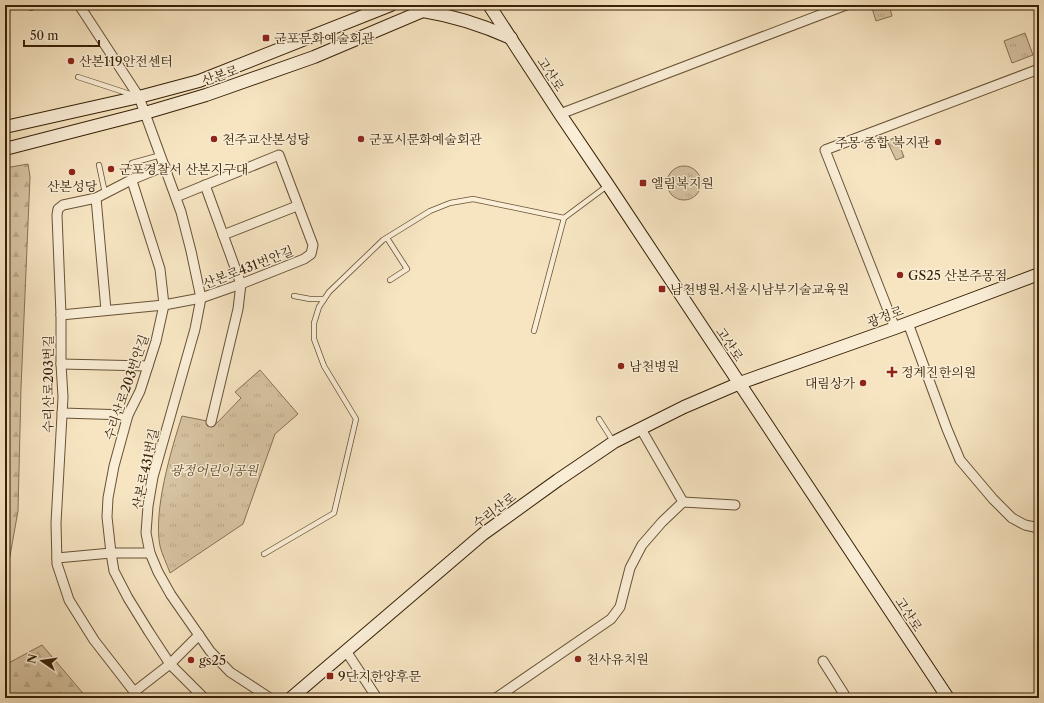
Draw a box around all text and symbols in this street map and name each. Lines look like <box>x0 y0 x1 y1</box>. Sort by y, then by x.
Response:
scale bar <box>24 22 99 48</box>
text: 50 m <box>30 28 59 43</box>
place label: 군포문화예술회관 <box>274 30 375 46</box>
marker: 군포문화예술회관 <box>261 33 271 43</box>
place label: 산본119안전센터 <box>79 53 173 69</box>
street label: 고산로 <box>534 54 568 95</box>
marker: 산본119안전센터 <box>66 56 76 66</box>
street label: 산본로 <box>200 61 241 89</box>
place label: 천주교산본성당 <box>222 131 310 147</box>
place label: 군포시문화예술회관 <box>369 131 482 147</box>
marker: 천주교산본성당 <box>209 134 219 144</box>
marker: 군포시문화예술회관 <box>356 134 366 144</box>
place label: 주몽 종합 복지관 <box>835 134 930 150</box>
marker: 주몽 종합 복지관 <box>933 137 943 147</box>
place label: 군포경찰서 산본지구대 <box>119 161 248 177</box>
marker: 군포경찰서 산본지구대 <box>106 164 116 174</box>
marker: 산본성당 <box>67 167 77 177</box>
place label: 엘림복지원 <box>651 175 714 191</box>
place label: 산본성당 <box>47 178 98 194</box>
marker: 엘림복지원 <box>638 178 648 188</box>
street label: 산본로431번안길 <box>201 242 295 292</box>
place label: GS25 산본주몽점 <box>908 267 1007 283</box>
marker: GS25 산본주몽점 <box>895 270 905 280</box>
place label: 남천병원.서울시남부기술교육원 <box>670 281 849 297</box>
marker: 남천병원.서울시남부기술교육원 <box>657 284 667 294</box>
street label: 광정로 <box>865 302 906 330</box>
street label: 고산로 <box>713 324 747 364</box>
street label: 수리산로203번안길 <box>100 332 152 442</box>
street label: 수리산로203번길 <box>40 335 56 433</box>
place label: 남천병원 <box>629 358 679 374</box>
marker: 남천병원 <box>616 361 626 371</box>
place label: 정계진한의원 <box>901 364 976 380</box>
marker: 정계진한의원 <box>886 366 898 378</box>
place label: 대림상가 <box>805 375 855 391</box>
marker: 대림상가 <box>858 378 868 388</box>
street label: 산본로431번길 <box>129 427 161 511</box>
park label: 광정어린이공원 <box>170 462 259 478</box>
street label: 수리산로 <box>469 488 519 532</box>
street label: 고산로 <box>892 594 926 635</box>
north arrow <box>22 641 62 681</box>
place label: 천사유치원 <box>586 651 649 667</box>
text: N <box>24 652 40 665</box>
place label: gs25 <box>199 652 226 668</box>
marker: 천사유치원 <box>573 654 583 664</box>
marker: gs25 <box>186 655 196 665</box>
place label: 9단지한양후문 <box>338 668 421 684</box>
marker: 9단지한양후문 <box>325 671 335 681</box>

